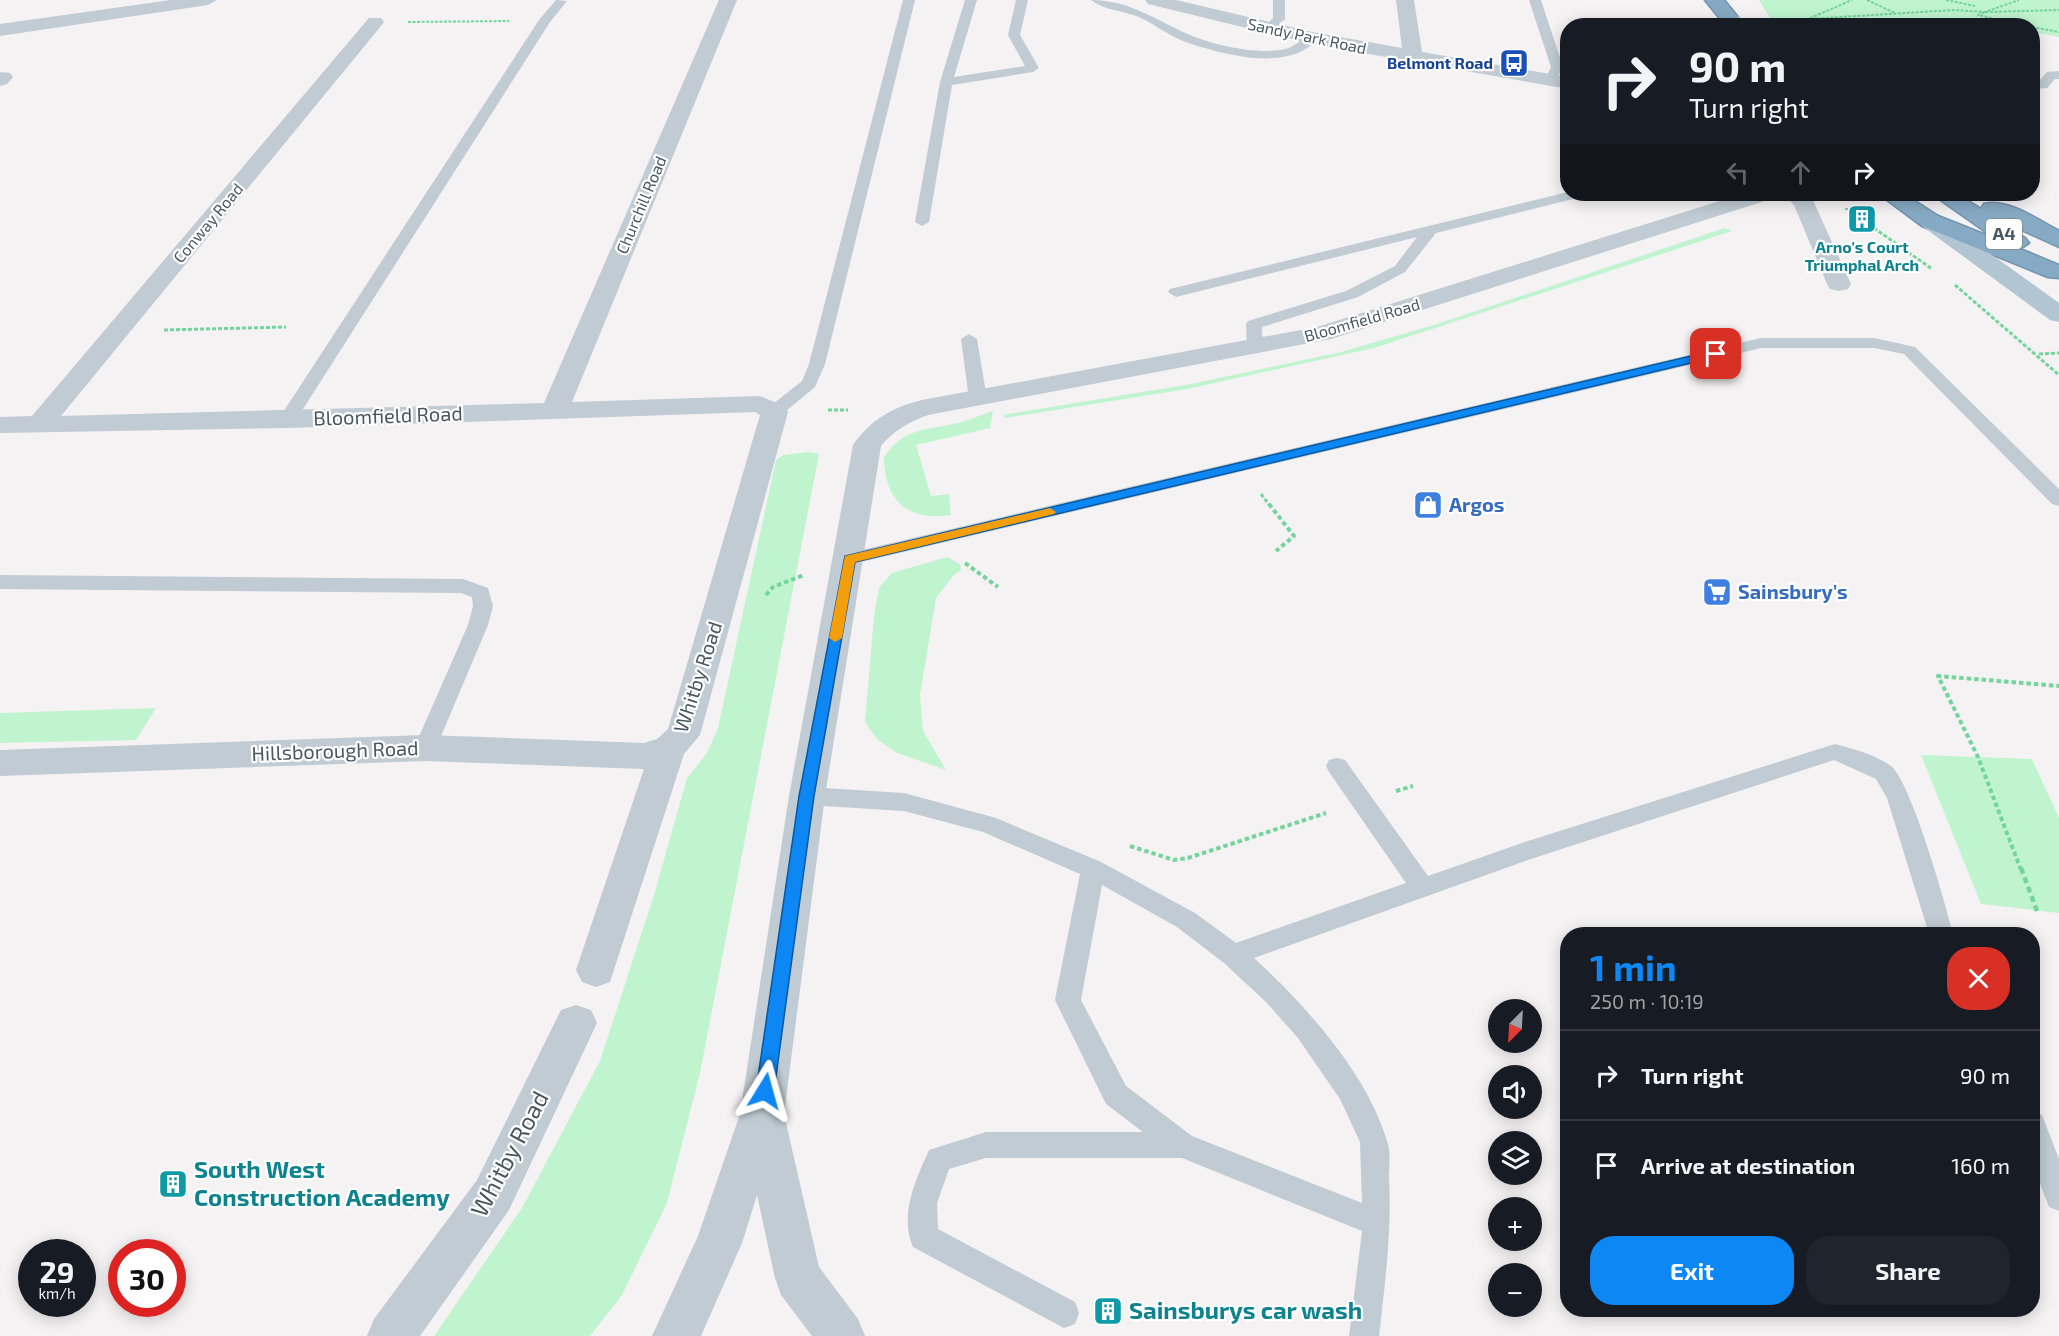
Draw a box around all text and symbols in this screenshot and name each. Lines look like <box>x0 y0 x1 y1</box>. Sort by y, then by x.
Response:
street label: Sandy Park Road <box>1246 14 1368 57</box>
text: 90 m <box>1689 40 1786 90</box>
icon: right <box>1590 42 1668 120</box>
bus stop icon: Belmont Road <box>1498 47 1530 79</box>
place label: Belmont Road <box>1387 53 1493 72</box>
text: Turn right <box>1689 91 1809 123</box>
street label: Churchill Road <box>611 153 670 257</box>
icon: left <box>1721 156 1754 189</box>
icon: ahead <box>1784 156 1817 189</box>
icon: right <box>1847 156 1880 189</box>
street label: Conway Road <box>169 179 246 266</box>
building icon: Arno's Court Triumphal Arch <box>1846 203 1878 235</box>
road number: A4 <box>1986 219 2022 249</box>
place label: Arno's Court Triumphal Arch <box>1805 237 1919 274</box>
street label: Bloomfield Road <box>1302 294 1422 345</box>
pin <box>1690 328 1741 379</box>
icon: arrive <box>1699 337 1732 370</box>
street label: Bloomfield Road <box>313 400 463 430</box>
shop icon: Argos <box>1412 489 1444 521</box>
place label: Argos <box>1449 492 1505 516</box>
supermarket icon: Sainsbury's <box>1701 576 1733 608</box>
place label: Sainsbury's <box>1738 579 1848 604</box>
street label: Whitby Road <box>668 618 726 735</box>
street label: Hillsborough Road <box>251 735 419 765</box>
text: 1 min <box>1590 945 1677 988</box>
button: close <box>1947 947 2010 1010</box>
text: 250 m · 10:19 <box>1590 989 1704 1013</box>
north arrow <box>1488 999 1542 1053</box>
map controls <box>1488 999 1542 1317</box>
position arrow <box>733 1059 797 1123</box>
icon: right <box>1590 1059 1623 1092</box>
text: Turn right <box>1641 1062 1743 1088</box>
text: 90 m <box>1960 1062 2010 1088</box>
button: sound <box>1488 1065 1542 1119</box>
street label: Whitby Road <box>463 1085 554 1221</box>
button: layers <box>1488 1131 1542 1185</box>
icon: arrive <box>1590 1149 1623 1182</box>
text: Arrive at destination <box>1641 1152 1855 1178</box>
text: 160 m <box>1951 1152 2010 1178</box>
place label: South West Construction Academy <box>194 1154 450 1211</box>
building icon: South West Construction Academy <box>157 1168 189 1200</box>
button: + <box>1488 1197 1542 1251</box>
button: Exit <box>1590 1236 1794 1305</box>
button: Share <box>1806 1236 2010 1305</box>
speed limit sign: 30 <box>108 1239 186 1317</box>
text: 29 <box>39 1253 75 1289</box>
button: − <box>1488 1263 1542 1317</box>
text: km/h <box>38 1284 76 1302</box>
building icon: Sainsburys car wash <box>1092 1295 1124 1327</box>
place label: Sainsburys car wash <box>1129 1295 1362 1324</box>

